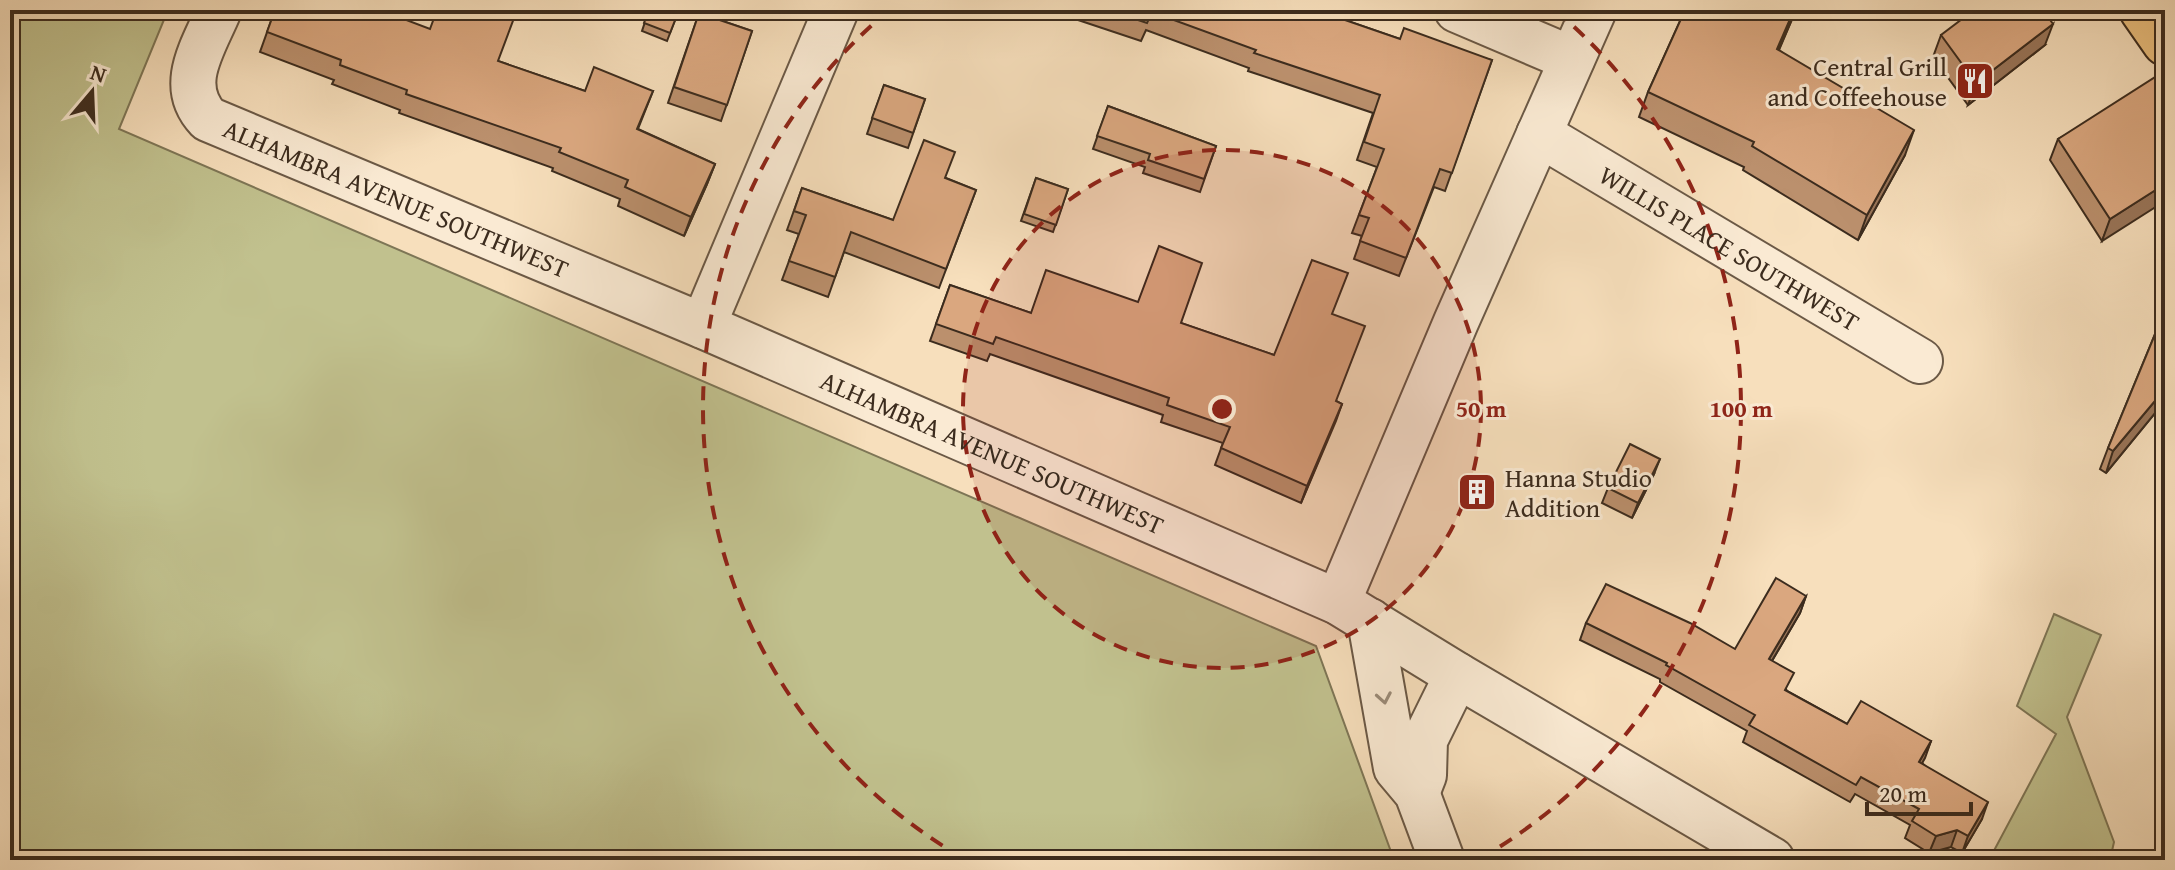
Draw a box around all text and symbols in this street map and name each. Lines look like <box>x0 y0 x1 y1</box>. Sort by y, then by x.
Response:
place label: Central Grill and Coffeehouse <box>1768 47 1947 116</box>
north arrow <box>52 52 132 132</box>
text: N <box>86 56 111 91</box>
restaurant icon: Central Grill and Coffeehouse <box>1954 60 1996 102</box>
street label: ALHAMBRA AVENUE SOUTHWEST <box>218 108 575 288</box>
street label: WILLIS PLACE SOUTHWEST <box>1592 155 1868 341</box>
street label: ALHAMBRA AVENUE SOUTHWEST <box>815 360 1171 544</box>
text: 50 m <box>1456 391 1507 426</box>
text: 100 m <box>1709 391 1773 426</box>
centre of rings <box>1208 395 1236 423</box>
place label: Hanna Studio Addition <box>1505 458 1652 527</box>
building icon: Hanna Studio Addition <box>1456 471 1498 513</box>
one-way arrow <box>1374 691 1391 705</box>
scale bar <box>1867 766 1971 816</box>
text: 20 m <box>1879 776 1927 811</box>

